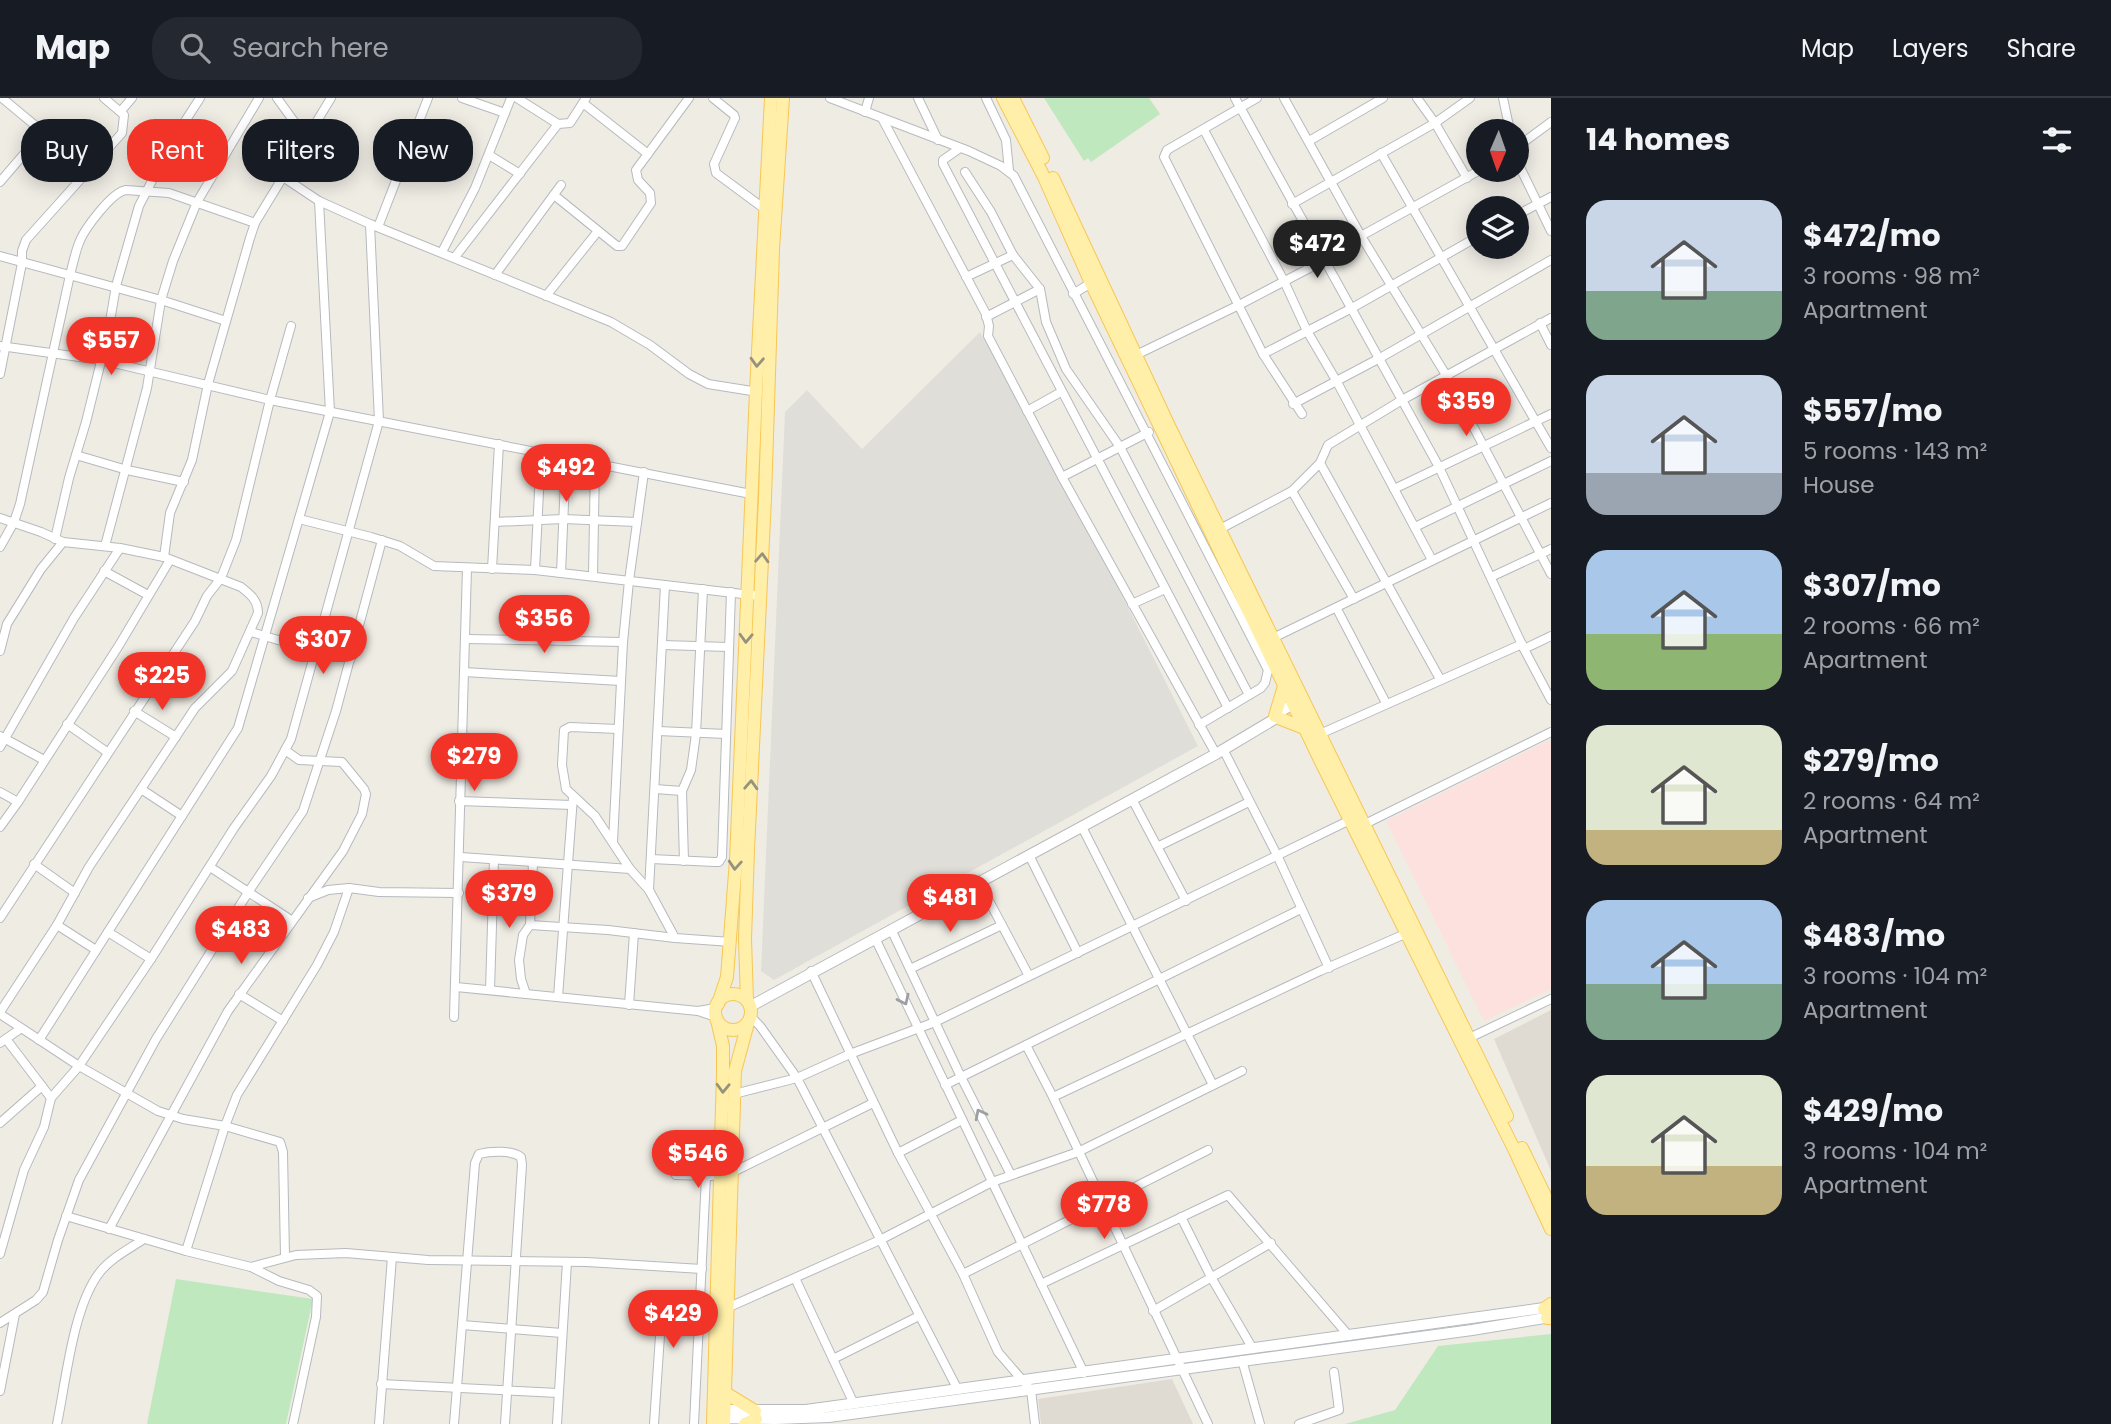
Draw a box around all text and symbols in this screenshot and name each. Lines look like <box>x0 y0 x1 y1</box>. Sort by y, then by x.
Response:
search box <box>152 17 642 80</box>
text: Map <box>35 24 110 71</box>
icon: search <box>176 29 214 67</box>
text: Search here <box>232 30 389 66</box>
text: Map <box>1801 32 1854 65</box>
text: Layers <box>1892 32 1968 65</box>
text: Share <box>2006 32 2076 65</box>
text: 14 homes <box>1586 118 1730 161</box>
chip: Buy <box>21 119 113 182</box>
chip: Rent <box>127 119 228 182</box>
chip: Filters <box>242 119 359 182</box>
chip: New <box>373 119 473 182</box>
north arrow <box>1466 119 1530 182</box>
map controls <box>1466 119 1529 259</box>
icon: filters <box>2038 121 2076 159</box>
button: layers <box>1466 196 1529 259</box>
text: $472/mo <box>1803 214 1941 257</box>
pin: $472 <box>1276 220 1358 280</box>
text: $472 <box>1289 227 1345 259</box>
icon: home <box>1642 228 1726 312</box>
text: 3 rooms · 98 m² <box>1803 260 1980 292</box>
text: Apartment <box>1803 294 1928 326</box>
pin: $557 <box>70 317 152 377</box>
text: $557 <box>82 324 140 356</box>
one-way arrow <box>750 357 765 368</box>
pin: $359 <box>1425 378 1507 438</box>
text: $359 <box>1437 385 1495 417</box>
text: $557/mo <box>1803 389 1942 432</box>
icon: home <box>1642 403 1726 487</box>
text: 5 rooms · 143 m² <box>1803 435 1987 467</box>
pin: $492 <box>525 444 607 504</box>
text: $492 <box>537 451 595 483</box>
text: House <box>1803 469 1875 501</box>
one-way arrow <box>754 552 769 563</box>
text: $307/mo <box>1803 564 1941 607</box>
icon: home <box>1642 578 1726 662</box>
pin: $356 <box>503 596 585 655</box>
text: $356 <box>515 602 573 634</box>
text: 2 rooms · 66 m² <box>1803 610 1980 642</box>
pin: $307 <box>282 616 364 676</box>
text: $307 <box>295 623 351 655</box>
one-way arrow <box>738 633 754 644</box>
text: Apartment <box>1803 644 1928 676</box>
pin: $225 <box>121 652 203 712</box>
text: $225 <box>134 659 190 691</box>
pin: $279 <box>433 734 515 793</box>
text: $279/mo <box>1803 739 1939 782</box>
text: $279 <box>447 740 501 772</box>
icon: home <box>1642 753 1726 837</box>
one-way arrow <box>744 779 759 790</box>
text: 2 rooms · 64 m² <box>1803 785 1980 817</box>
text: Apartment <box>1803 819 1928 851</box>
one-way arrow <box>728 860 743 871</box>
pin: $379 <box>468 870 550 930</box>
pin: $481 <box>909 874 991 934</box>
text: $379 <box>481 877 537 909</box>
text: $481 <box>923 881 977 913</box>
pin: $483 <box>200 906 282 966</box>
text: $483 <box>211 913 271 945</box>
text: $483/mo <box>1803 914 1945 957</box>
icon: home <box>1642 928 1726 1012</box>
text: 3 rooms · 104 m² <box>1803 960 1987 992</box>
one-way arrow <box>896 992 910 1005</box>
text: Apartment <box>1803 994 1928 1026</box>
one-way arrow <box>715 1083 731 1094</box>
text: $429/mo <box>1803 1089 1943 1132</box>
icon: home <box>1642 1103 1726 1187</box>
one-way arrow <box>975 1109 989 1121</box>
pin: $546 <box>657 1130 739 1190</box>
text: 3 rooms · 104 m² <box>1803 1135 1987 1167</box>
text: $546 <box>668 1137 728 1169</box>
text: Apartment <box>1803 1169 1928 1201</box>
pin: $778 <box>1063 1182 1145 1241</box>
text: $778 <box>1077 1188 1131 1220</box>
pin: $429 <box>632 1290 714 1350</box>
text: $429 <box>644 1297 702 1329</box>

